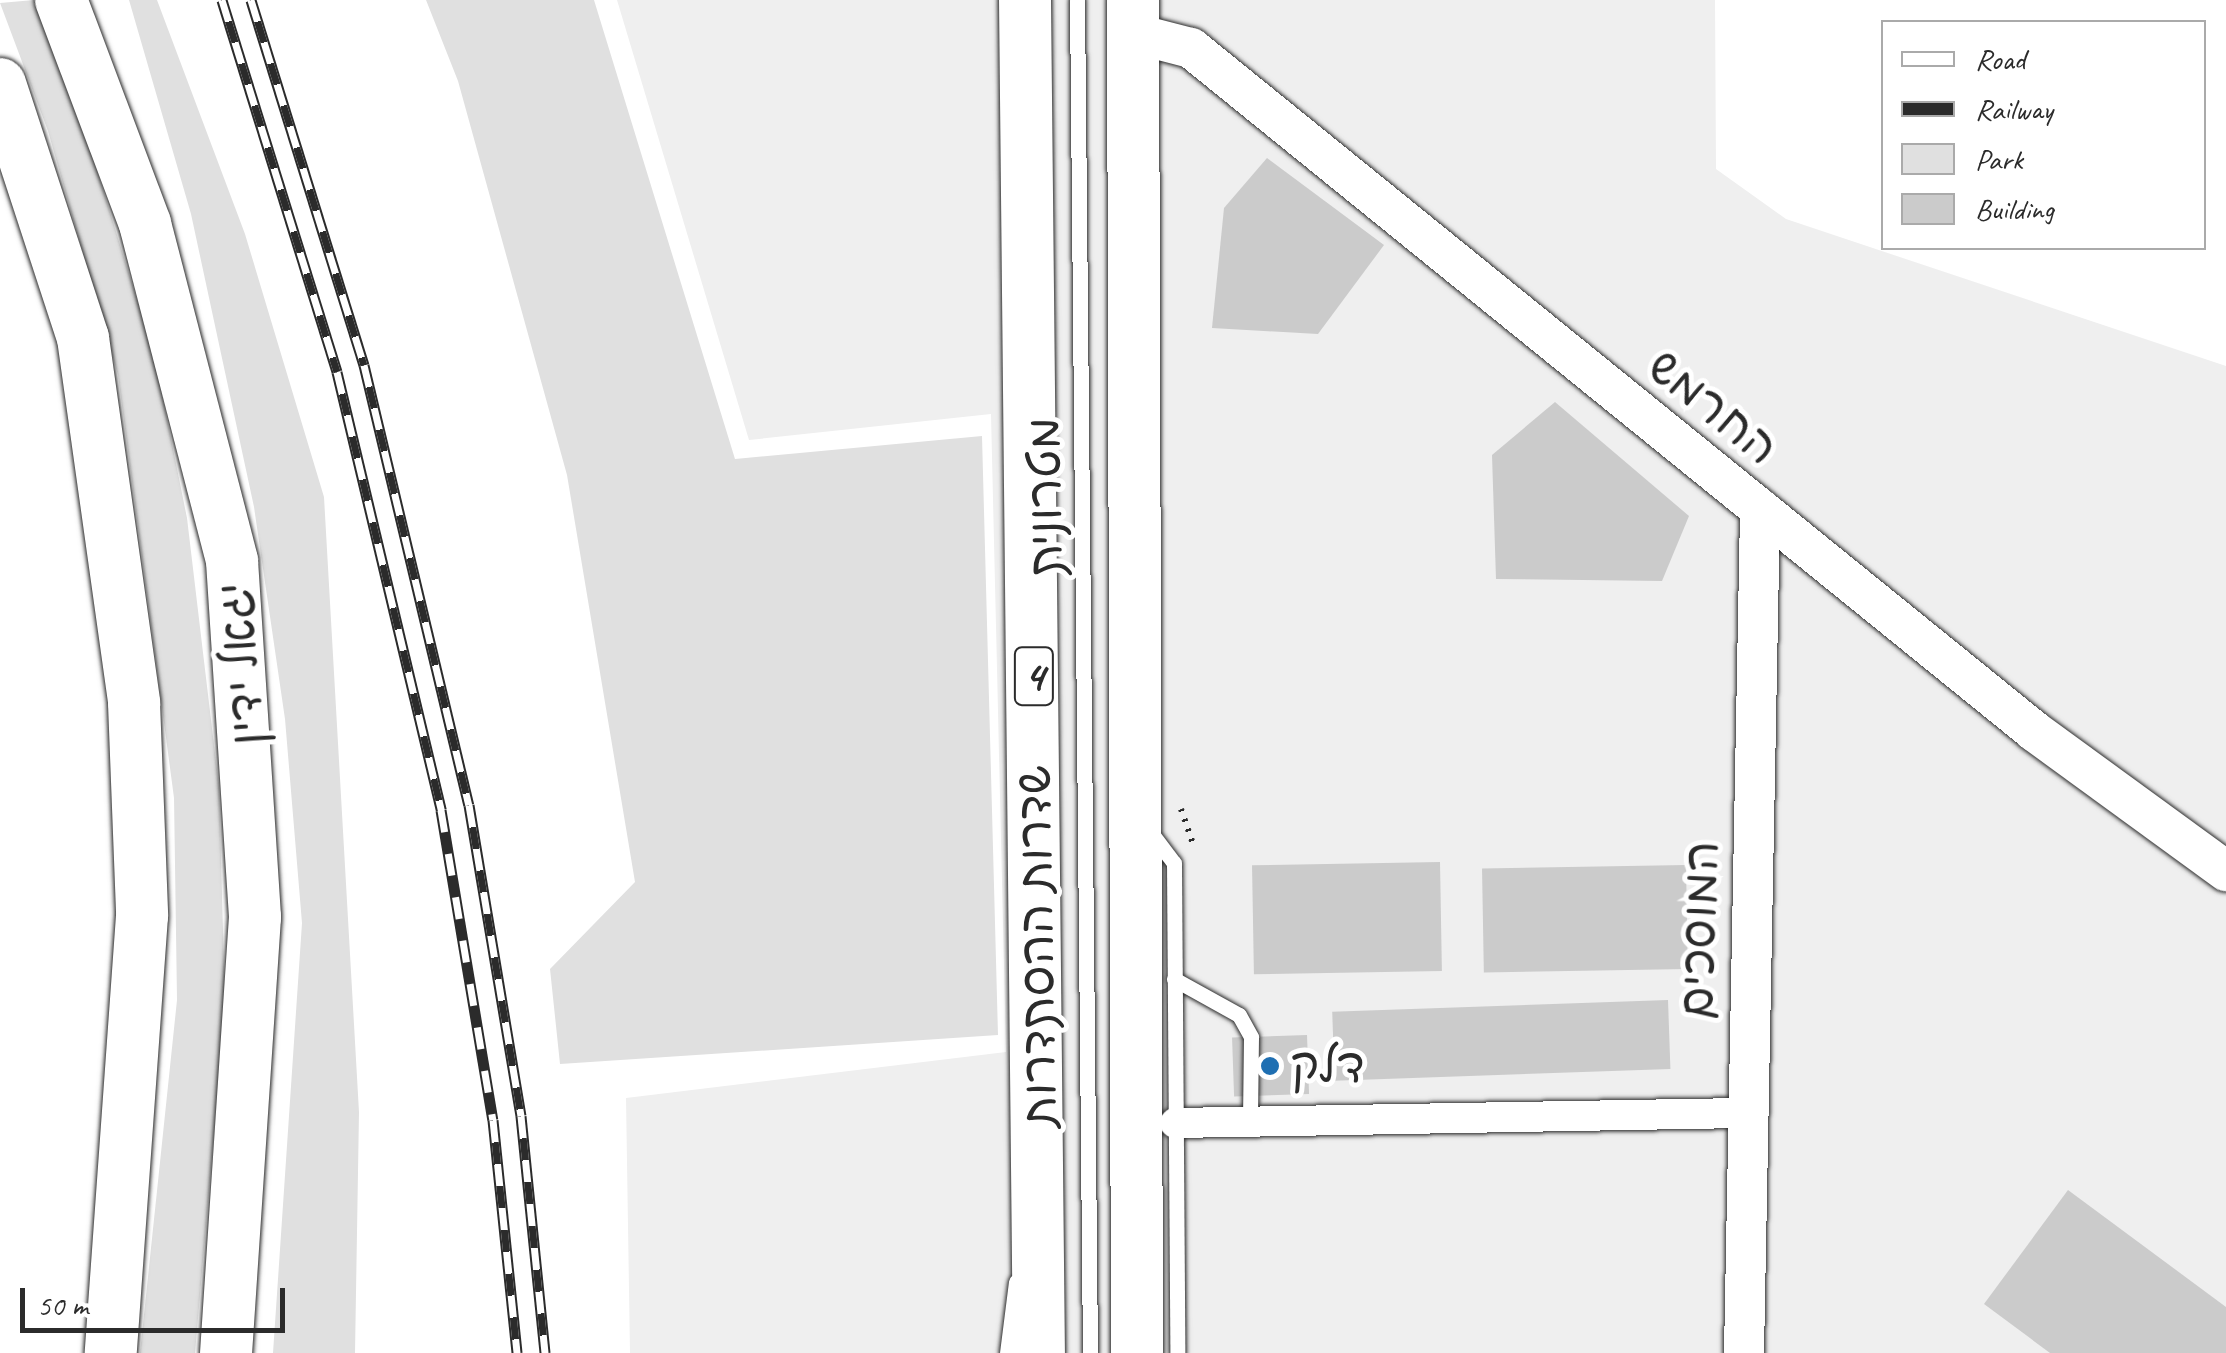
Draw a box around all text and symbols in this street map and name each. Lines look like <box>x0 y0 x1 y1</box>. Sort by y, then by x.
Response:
legend <box>1881 20 2206 250</box>
text: Road <box>1975 40 2025 78</box>
text: Railway <box>1975 90 2053 128</box>
text: Park <box>1975 140 2023 178</box>
text: Building <box>1975 190 2054 228</box>
street label: החרמש <box>1636 337 1790 477</box>
street label: מטרונית <box>1015 417 1075 577</box>
street label: יגאל ידין <box>205 580 277 748</box>
road number: 4 <box>1012 636 1056 716</box>
street label: שדרות ההסתדרות <box>1005 765 1069 1127</box>
street label: המוסכים <box>1667 840 1731 1020</box>
place label: דלק <box>1290 1037 1365 1095</box>
marker: דלק <box>1259 1055 1281 1077</box>
scale bar <box>25 1268 290 1330</box>
text: 50 m <box>37 1286 88 1324</box>

